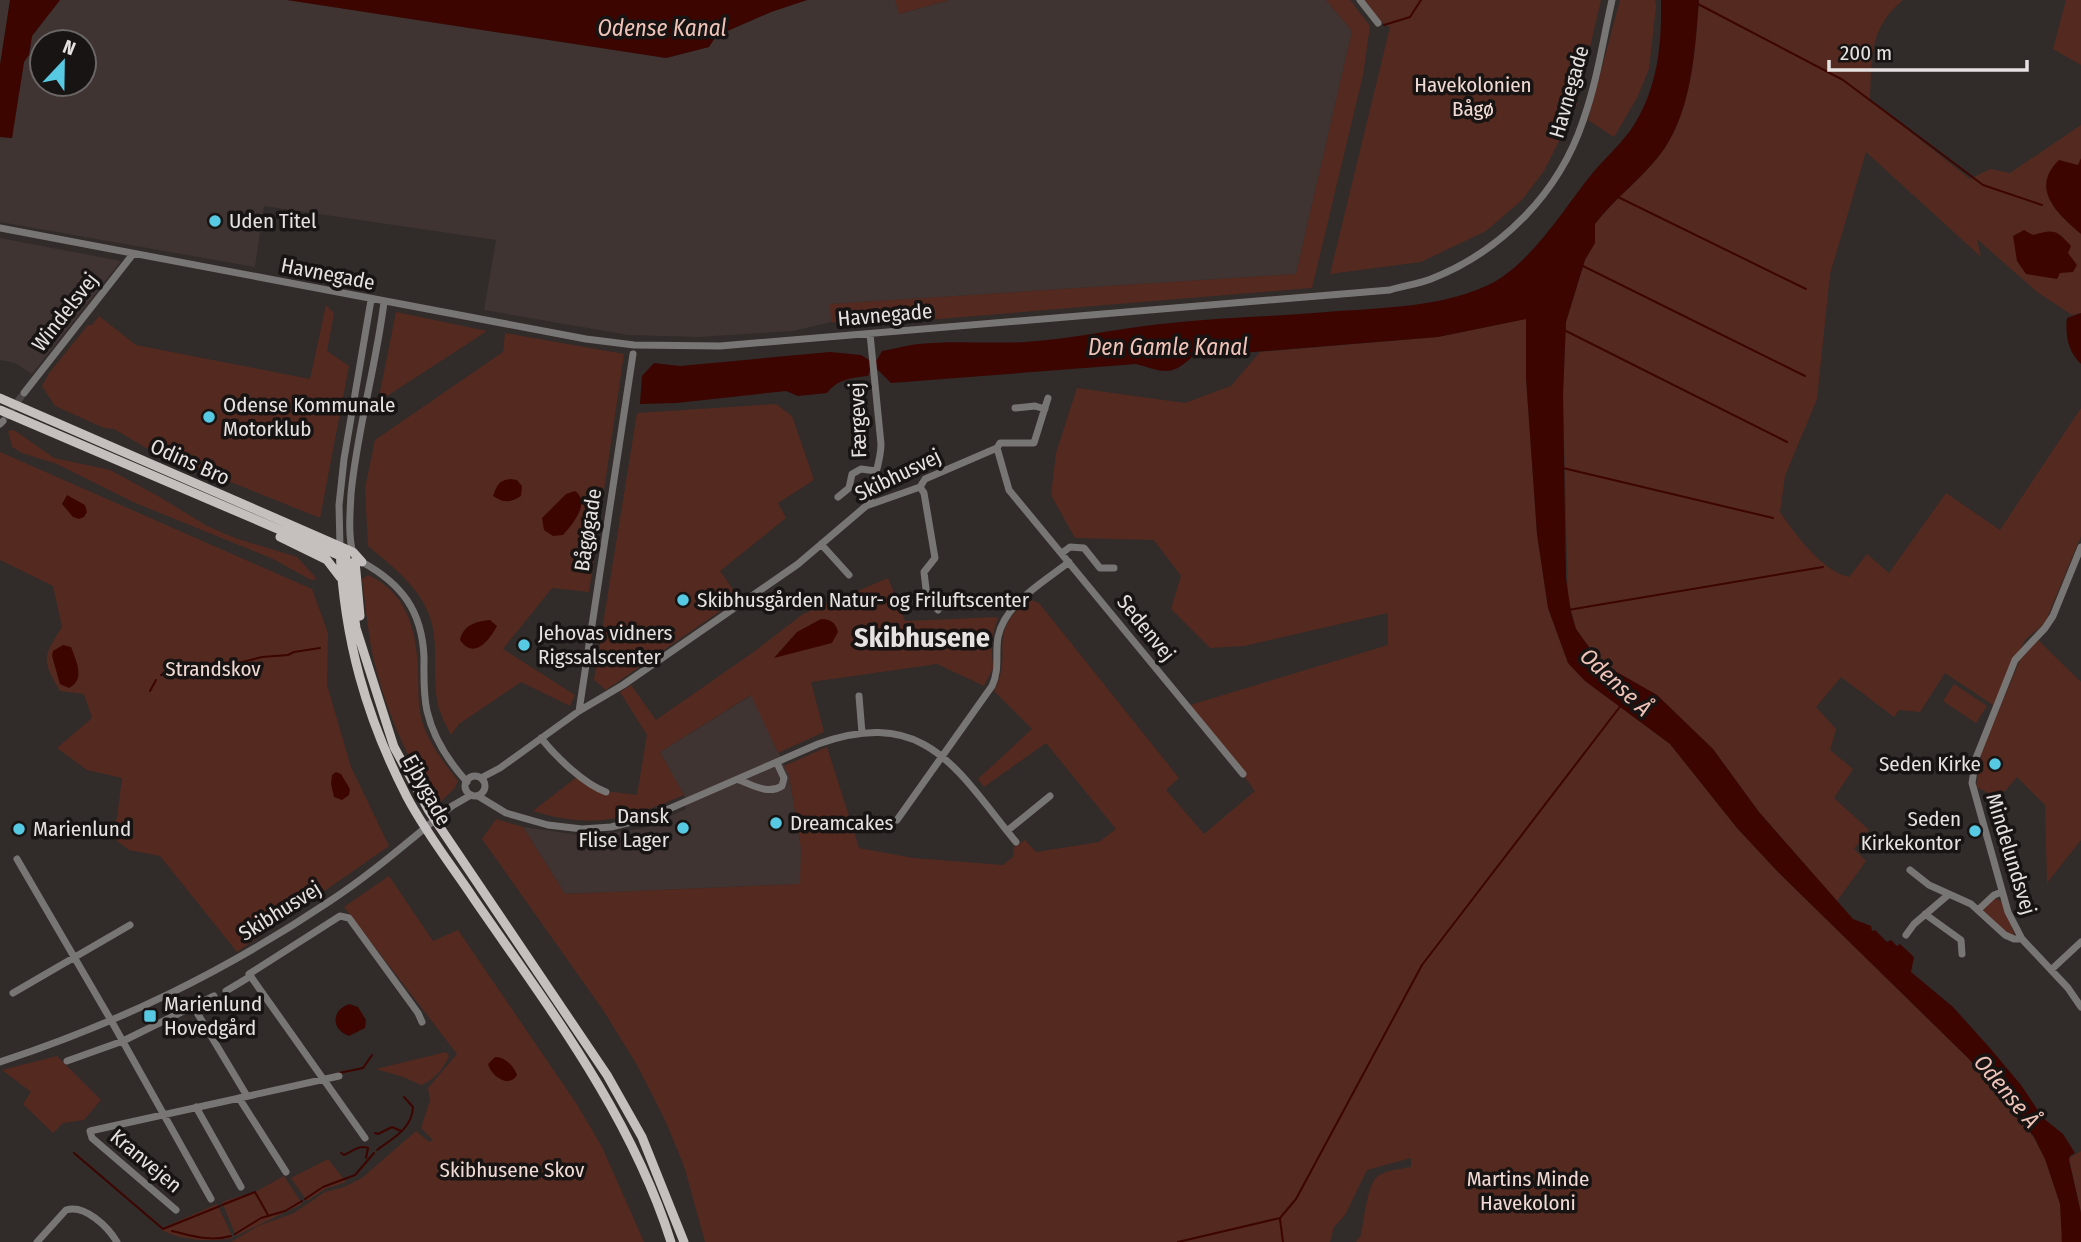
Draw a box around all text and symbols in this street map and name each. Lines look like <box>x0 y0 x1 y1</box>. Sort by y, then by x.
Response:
water label: Odense Kanal <box>597 14 727 42</box>
north arrow <box>28 28 98 98</box>
scale bar <box>1829 28 2027 72</box>
text: N <box>60 35 79 60</box>
text: 200 m <box>1840 40 1892 66</box>
street label: Havnegade <box>1543 43 1595 141</box>
park label: Havekolonien Bågø <box>1414 72 1532 122</box>
place label: Uden Titel <box>229 208 317 234</box>
marker: Uden Titel <box>207 213 223 229</box>
street label: Havnegade <box>279 252 377 296</box>
street label: Windelsvej <box>26 267 104 357</box>
street label: Havnegade <box>837 298 933 332</box>
water label: Den Gamle Kanal <box>1088 333 1248 361</box>
street label: Færgevej <box>844 382 872 458</box>
place label: Odense Kommunale Motorklub <box>223 392 395 442</box>
marker: Odense Kommunale Motorklub <box>201 409 217 425</box>
street label: Odins Bro <box>146 433 234 491</box>
street label: Skibhusvej <box>851 443 945 507</box>
street label: Bågøgade <box>569 487 607 573</box>
place label: Skibhusgården Natur- og Friluftscenter <box>697 587 1030 613</box>
street label: Sedenvej <box>1111 589 1181 667</box>
marker: Skibhusgården Natur- og Friluftscenter <box>675 592 691 608</box>
place label: Jehovas vidners Rigssalscenter <box>538 620 673 670</box>
district label: Skibhusene <box>854 621 990 654</box>
marker: Jehovas vidners Rigssalscenter <box>516 637 532 653</box>
water label: Odense Å <box>1574 641 1658 722</box>
park label: Strandskov <box>165 656 261 682</box>
street label: Ejbygade <box>397 750 457 830</box>
place label: Seden Kirke <box>1879 751 1981 777</box>
marker: Seden Kirke <box>1987 756 2003 772</box>
street label: Mindelundsvej <box>1980 790 2042 918</box>
place label: Dansk Flise Lager <box>578 803 670 853</box>
place label: Seden Kirkekontor <box>1861 806 1962 856</box>
place label: Dreamcakes <box>790 810 894 836</box>
marker: Dreamcakes <box>768 815 784 831</box>
place label: Marienlund <box>33 816 131 842</box>
marker: Dansk Flise Lager <box>675 820 691 836</box>
marker: Marienlund <box>11 821 27 837</box>
marker: Seden Kirkekontor <box>1967 823 1983 839</box>
street label: Skibhusvej <box>234 876 326 946</box>
place label: Marienlund Hovedgård <box>164 991 262 1041</box>
marker: Marienlund Hovedgård <box>142 1008 158 1024</box>
water label: Odense Å <box>1968 1048 2047 1133</box>
street label: Kranvejen <box>105 1124 187 1198</box>
park label: Skibhusene Skov <box>440 1157 585 1183</box>
park label: Martins Minde Havekoloni <box>1467 1166 1589 1216</box>

